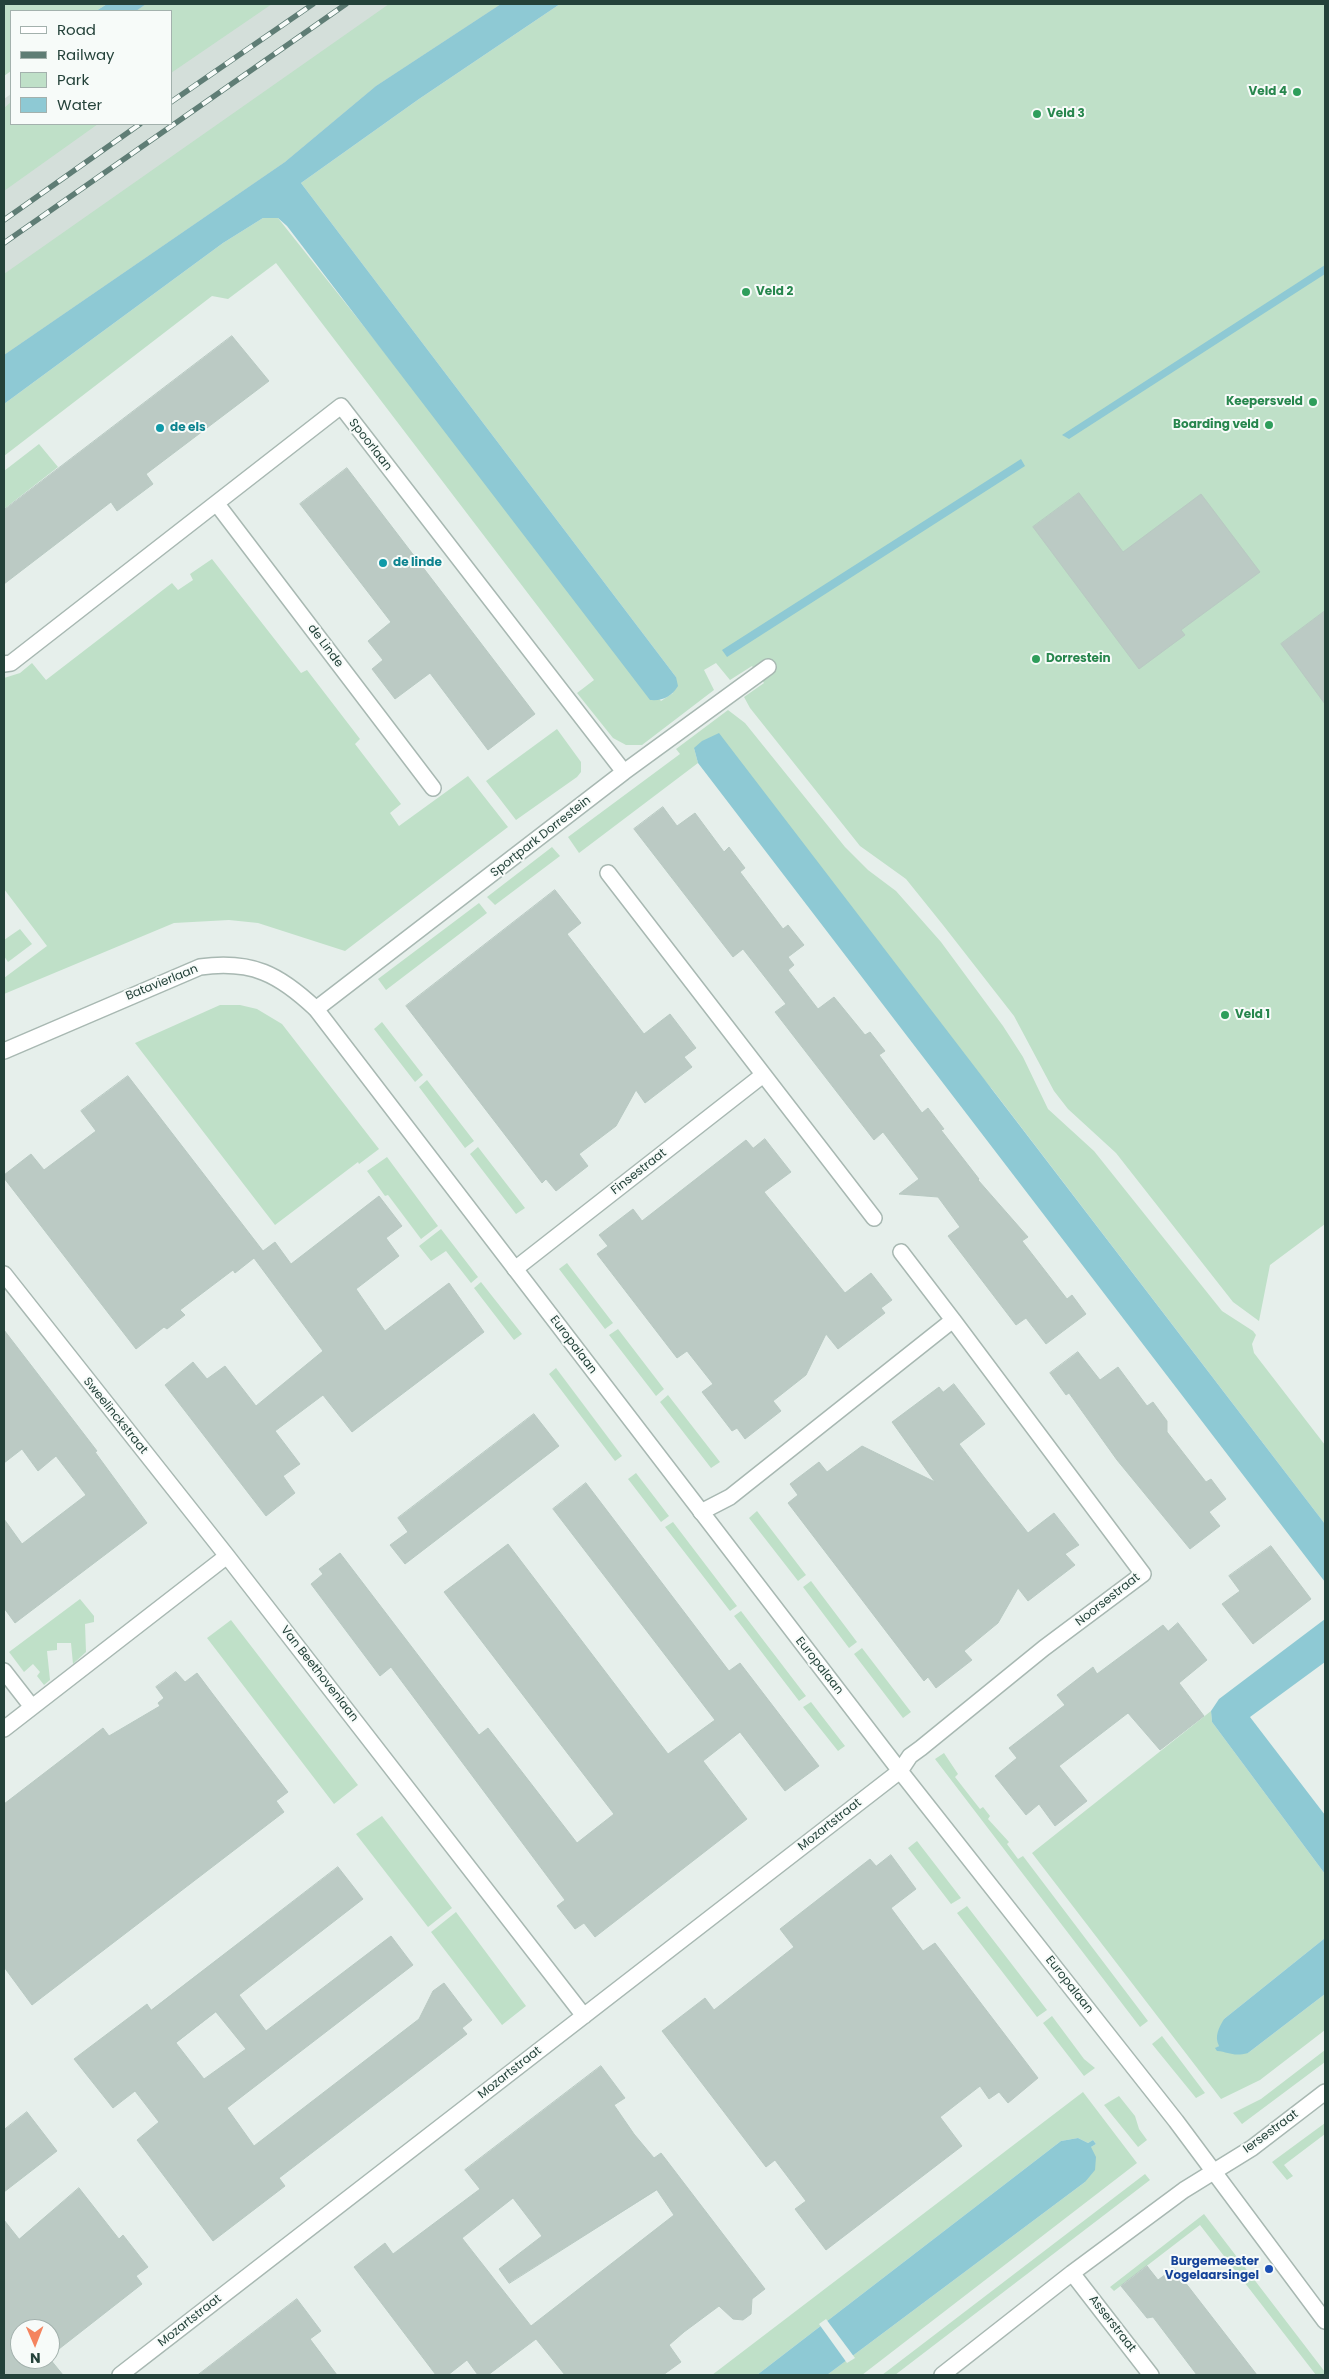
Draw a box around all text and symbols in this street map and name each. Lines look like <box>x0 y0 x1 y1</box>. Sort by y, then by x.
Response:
legend <box>10 10 172 125</box>
text: Road <box>57 19 96 40</box>
text: Railway <box>57 44 115 65</box>
text: Park <box>57 69 89 90</box>
place label: Veld 4 <box>1248 85 1287 99</box>
marker: Veld 4 <box>1291 86 1303 98</box>
text: Water <box>57 94 102 115</box>
place label: Veld 3 <box>1047 107 1085 121</box>
marker: Veld 3 <box>1031 108 1043 120</box>
place label: Veld 2 <box>756 285 793 299</box>
marker: Veld 2 <box>740 286 752 298</box>
place label: Keepersveld <box>1226 395 1303 409</box>
marker: Keepersveld <box>1307 396 1319 408</box>
street label: Spoorlaan <box>345 416 395 474</box>
place label: Boarding veld <box>1173 418 1259 432</box>
marker: Boarding veld <box>1263 419 1275 431</box>
place label: de els <box>170 421 206 435</box>
marker: de els <box>154 422 166 434</box>
place label: de linde <box>393 556 442 570</box>
marker: de linde <box>377 557 389 569</box>
street label: de Linde <box>304 622 346 670</box>
place label: Dorrestein <box>1046 652 1111 666</box>
marker: Dorrestein <box>1030 653 1042 665</box>
street label: Sportpark Dorrestein <box>488 793 594 881</box>
street label: Batavierlaan <box>124 962 200 1004</box>
place label: Veld 1 <box>1235 1008 1270 1022</box>
marker: Veld 1 <box>1219 1009 1231 1021</box>
street label: Finsestraat <box>609 1146 669 1198</box>
street label: Europalaan <box>546 1313 600 1377</box>
street label: Sweelinckstraat <box>80 1375 150 1457</box>
street label: Noorsestraat <box>1073 1570 1143 1630</box>
street label: Van Beethovenlaan <box>277 1623 361 1725</box>
street label: Europalaan <box>792 1634 846 1698</box>
street label: Mozartstraat <box>796 1796 864 1854</box>
street label: Europalaan <box>1042 1953 1096 2017</box>
street label: Mozartstraat <box>476 2044 544 2102</box>
street label: Iersestraat <box>1241 2107 1301 2157</box>
place label: Burgemeester Vogelaarsingel <box>1165 2255 1259 2283</box>
marker: Burgemeester Vogelaarsingel <box>1263 2263 1275 2275</box>
street label: Mozartstraat <box>156 2292 224 2350</box>
street label: Asserstraat <box>1085 2293 1139 2355</box>
north arrow <box>10 2319 60 2369</box>
text: N <box>30 2348 41 2368</box>

